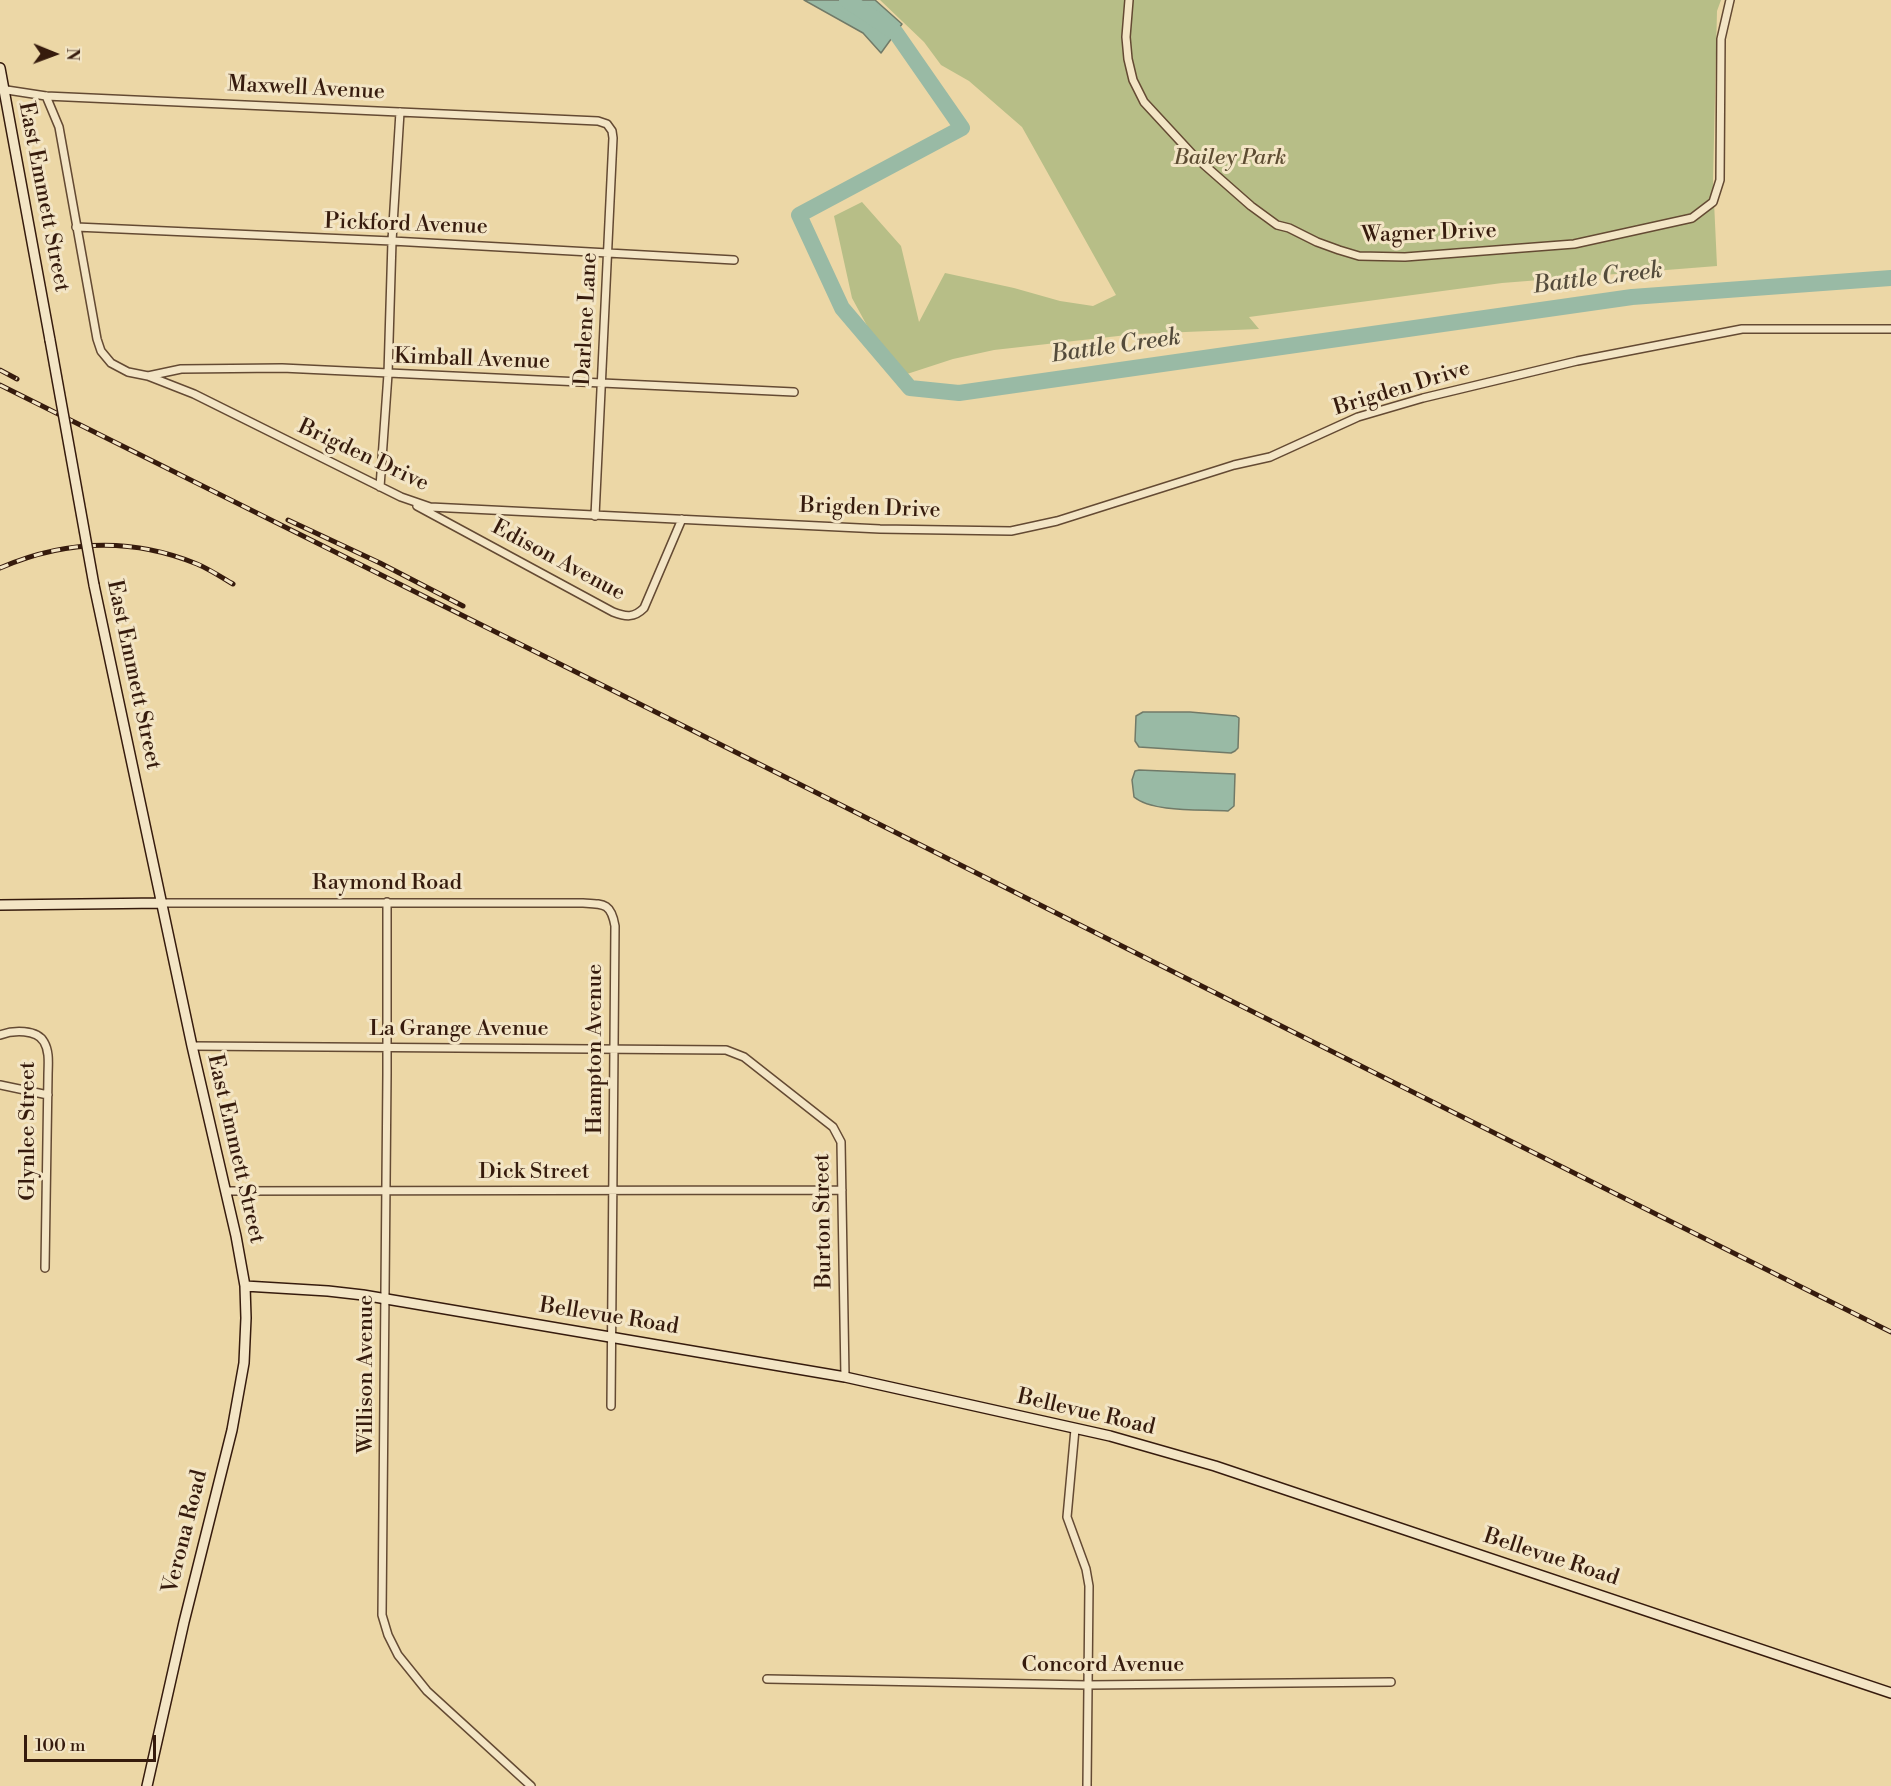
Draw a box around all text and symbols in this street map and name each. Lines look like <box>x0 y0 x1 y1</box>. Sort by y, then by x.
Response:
north arrow <box>24 24 84 84</box>
text: N <box>62 48 82 61</box>
street label: Maxwell Avenue <box>226 72 386 106</box>
street label: East Emmett Street <box>12 100 74 294</box>
park label: Bailey Park <box>1174 146 1286 172</box>
street label: Pickford Avenue <box>324 209 488 241</box>
street label: Wagner Drive <box>1361 218 1497 250</box>
street label: Darlene Lane <box>570 252 604 386</box>
water label: Battle Creek <box>1532 257 1664 301</box>
water label: Battle Creek <box>1049 324 1183 370</box>
street label: Kimball Avenue <box>393 344 551 376</box>
street label: Brigden Drive <box>1331 356 1473 422</box>
street label: Brigden Drive <box>293 414 433 498</box>
street label: Brigden Drive <box>799 493 941 525</box>
street label: Edison Avenue <box>487 515 629 607</box>
street label: East Emmett Street <box>100 578 166 772</box>
street label: Raymond Road <box>312 871 462 897</box>
street label: Hampton Avenue <box>583 964 609 1134</box>
street label: La Grange Avenue <box>369 1017 549 1043</box>
street label: East Emmett Street <box>200 1052 270 1246</box>
street label: Glynlee Street <box>16 1061 42 1201</box>
street label: Burton Street <box>810 1153 838 1289</box>
street label: Dick Street <box>478 1160 590 1186</box>
street label: Bellevue Road <box>537 1293 681 1341</box>
street label: Willison Avenue <box>354 1295 380 1453</box>
street label: Bellevue Road <box>1014 1384 1158 1442</box>
street label: Verona Road <box>158 1467 214 1597</box>
street label: Bellevue Road <box>1480 1524 1622 1592</box>
street label: Concord Avenue <box>1022 1653 1184 1679</box>
scale bar <box>27 1723 159 1761</box>
text: 100 m <box>35 1734 86 1757</box>

